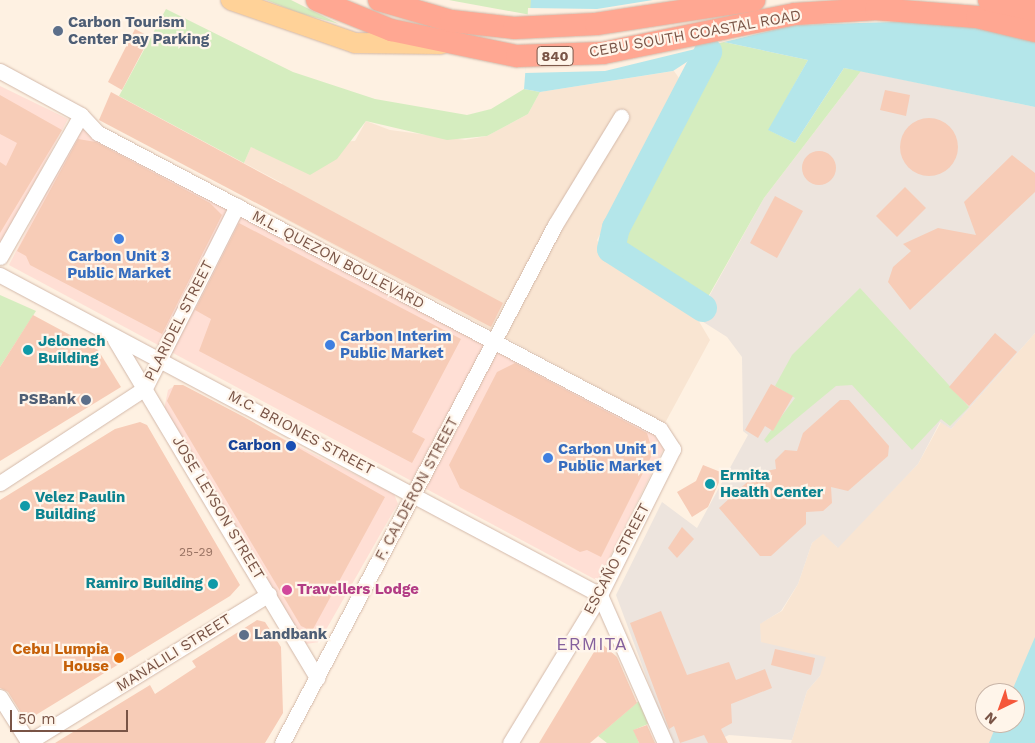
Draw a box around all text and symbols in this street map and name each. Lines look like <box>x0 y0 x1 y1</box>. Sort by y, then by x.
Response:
street label: CEBU SOUTH COASTAL ROAD <box>587 6 803 62</box>
place label: Carbon Tourism Center Pay Parking <box>68 13 210 48</box>
marker: Carbon Tourism Center Pay Parking <box>52 25 64 37</box>
road number: 840 <box>536 44 574 68</box>
street label: M.L. QUEZON BOULEVARD <box>249 207 427 313</box>
marker: Carbon Unit 3 Public Market <box>113 233 125 245</box>
place label: Carbon Unit 3 Public Market <box>67 247 171 282</box>
street label: PLARIDEL STREET <box>141 258 217 384</box>
place label: Carbon Interim Public Market <box>340 327 451 362</box>
place label: Jelonech Building <box>38 332 106 367</box>
marker: Carbon Interim Public Market <box>324 339 336 351</box>
marker: Jelonech Building <box>22 344 34 356</box>
street label: M.C. BRIONES STREET <box>225 387 377 479</box>
place label: PSBank <box>19 391 76 409</box>
marker: PSBank <box>80 394 92 406</box>
street label: F. CALDERON STREET <box>372 414 462 564</box>
street label: JOSE LEYSON STREET <box>168 433 268 583</box>
place label: Carbon <box>228 437 281 455</box>
marker: Carbon <box>285 440 297 452</box>
place label: Carbon Unit 1 Public Market <box>558 440 662 475</box>
marker: Carbon Unit 1 Public Market <box>542 452 554 464</box>
place label: Ermita Health Center <box>720 466 823 501</box>
marker: Ermita Health Center <box>704 478 716 490</box>
place label: Velez Paulin Building <box>35 488 125 523</box>
marker: Velez Paulin Building <box>19 500 31 512</box>
street label: ESCAÑO STREET <box>580 500 654 618</box>
house number: 25-29 <box>179 546 213 560</box>
place label: Ramiro Building <box>86 575 203 593</box>
marker: Ramiro Building <box>207 578 219 590</box>
place label: Travellers Lodge <box>297 581 419 599</box>
marker: Travellers Lodge <box>281 584 293 596</box>
street label: MANALILI STREET <box>113 610 235 696</box>
place label: Landbank <box>254 626 327 644</box>
marker: Landbank <box>238 629 250 641</box>
district label: ERMITA <box>556 633 628 655</box>
place label: Cebu Lumpia House <box>12 640 109 675</box>
marker: Cebu Lumpia House <box>113 652 125 664</box>
north arrow <box>975 683 1025 733</box>
scale bar <box>12 700 130 732</box>
text: N <box>981 709 1000 728</box>
text: 50 m <box>18 710 55 728</box>

